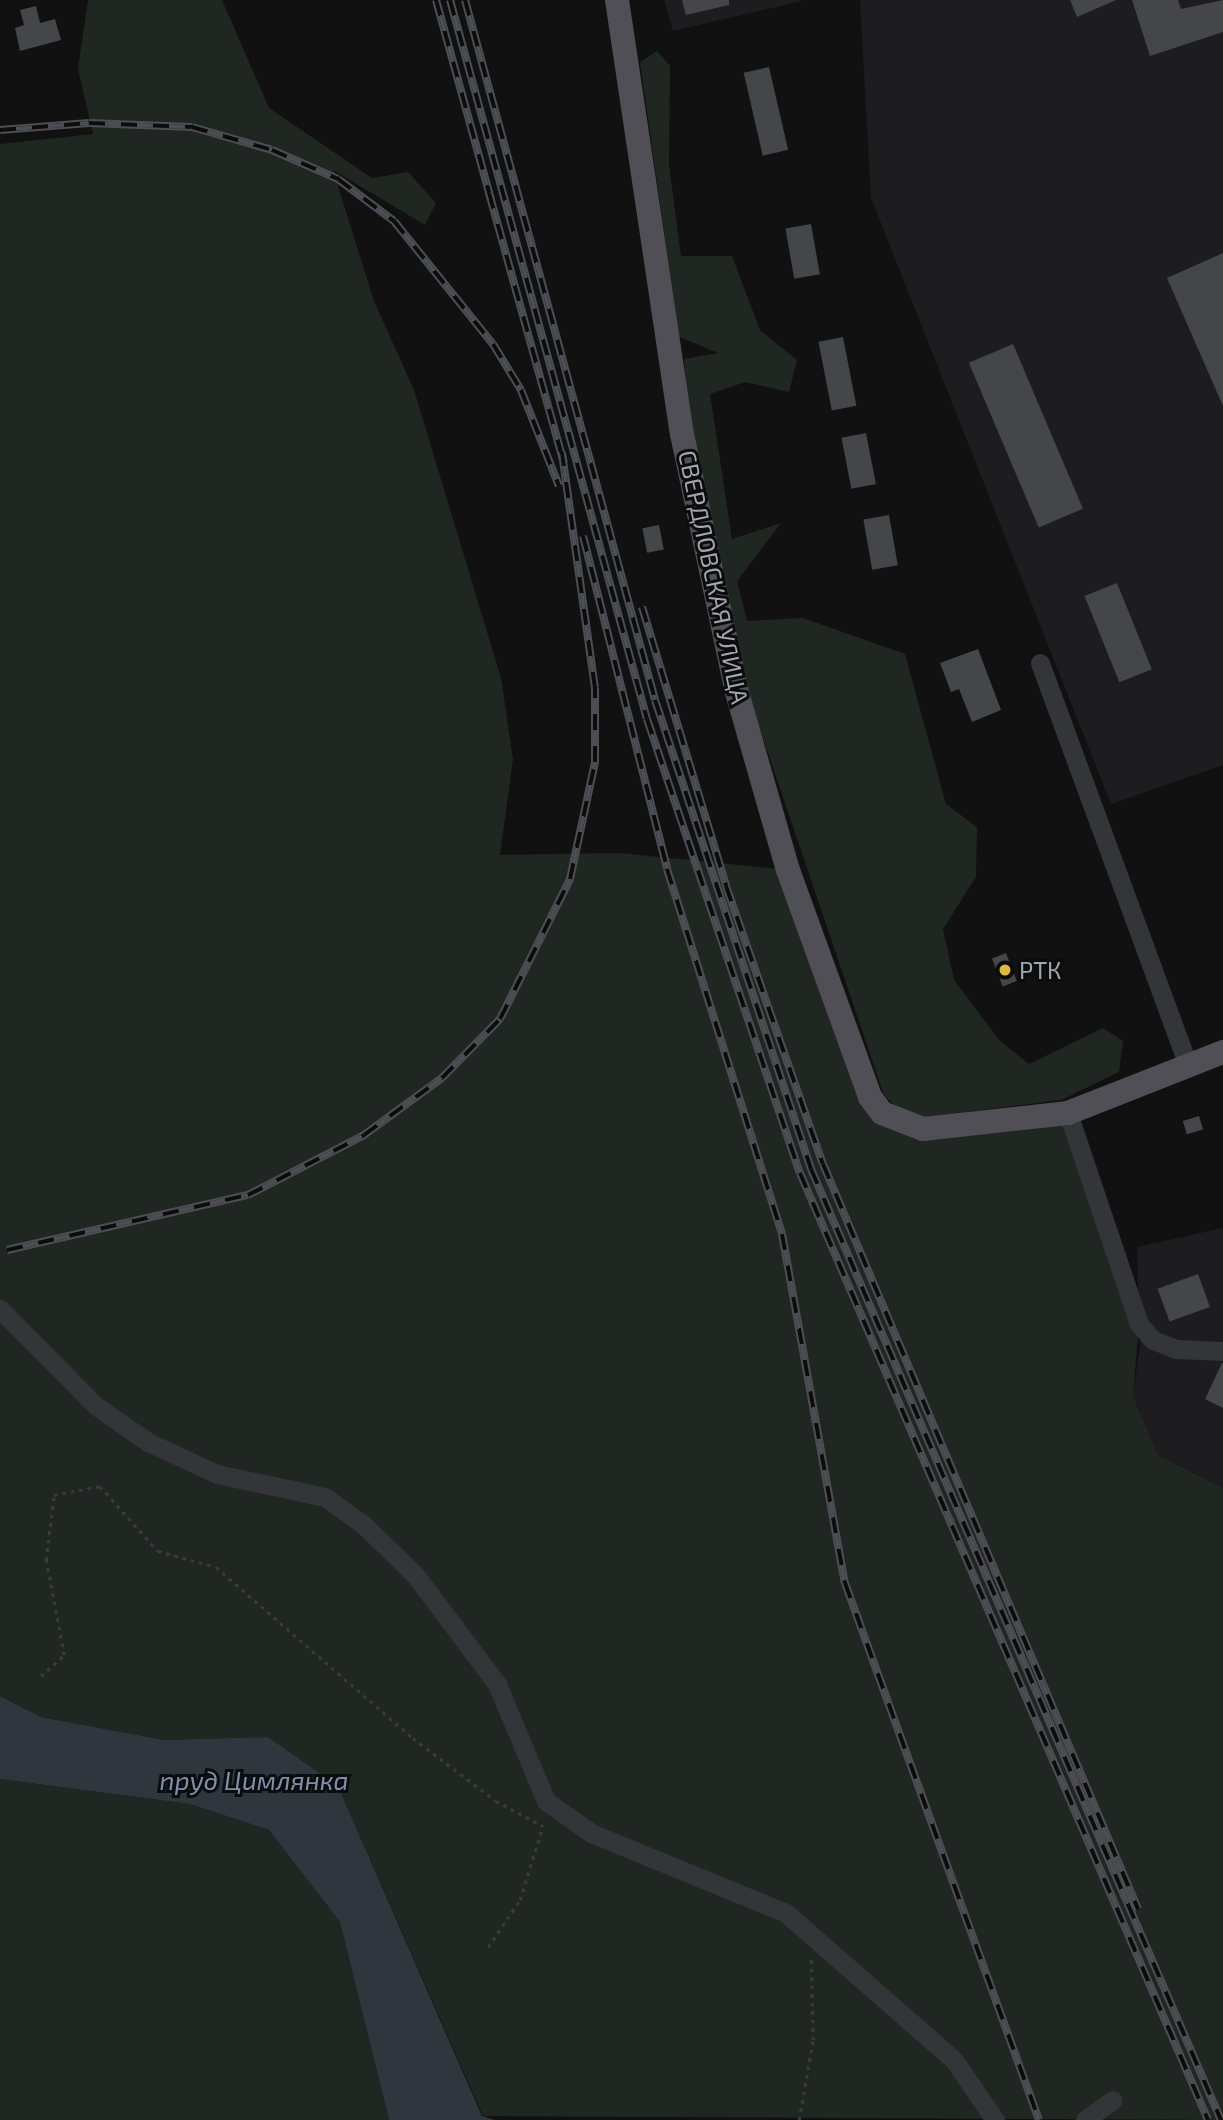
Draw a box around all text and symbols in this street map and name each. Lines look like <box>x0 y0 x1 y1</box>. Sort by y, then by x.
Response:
street label: СВЕРДЛОВСКАЯ УЛИЦА <box>673 448 755 706</box>
place label: РТК <box>1019 956 1062 984</box>
marker: РТК <box>997 962 1013 978</box>
water label: пруд Цимлянка <box>160 1764 348 1796</box>

